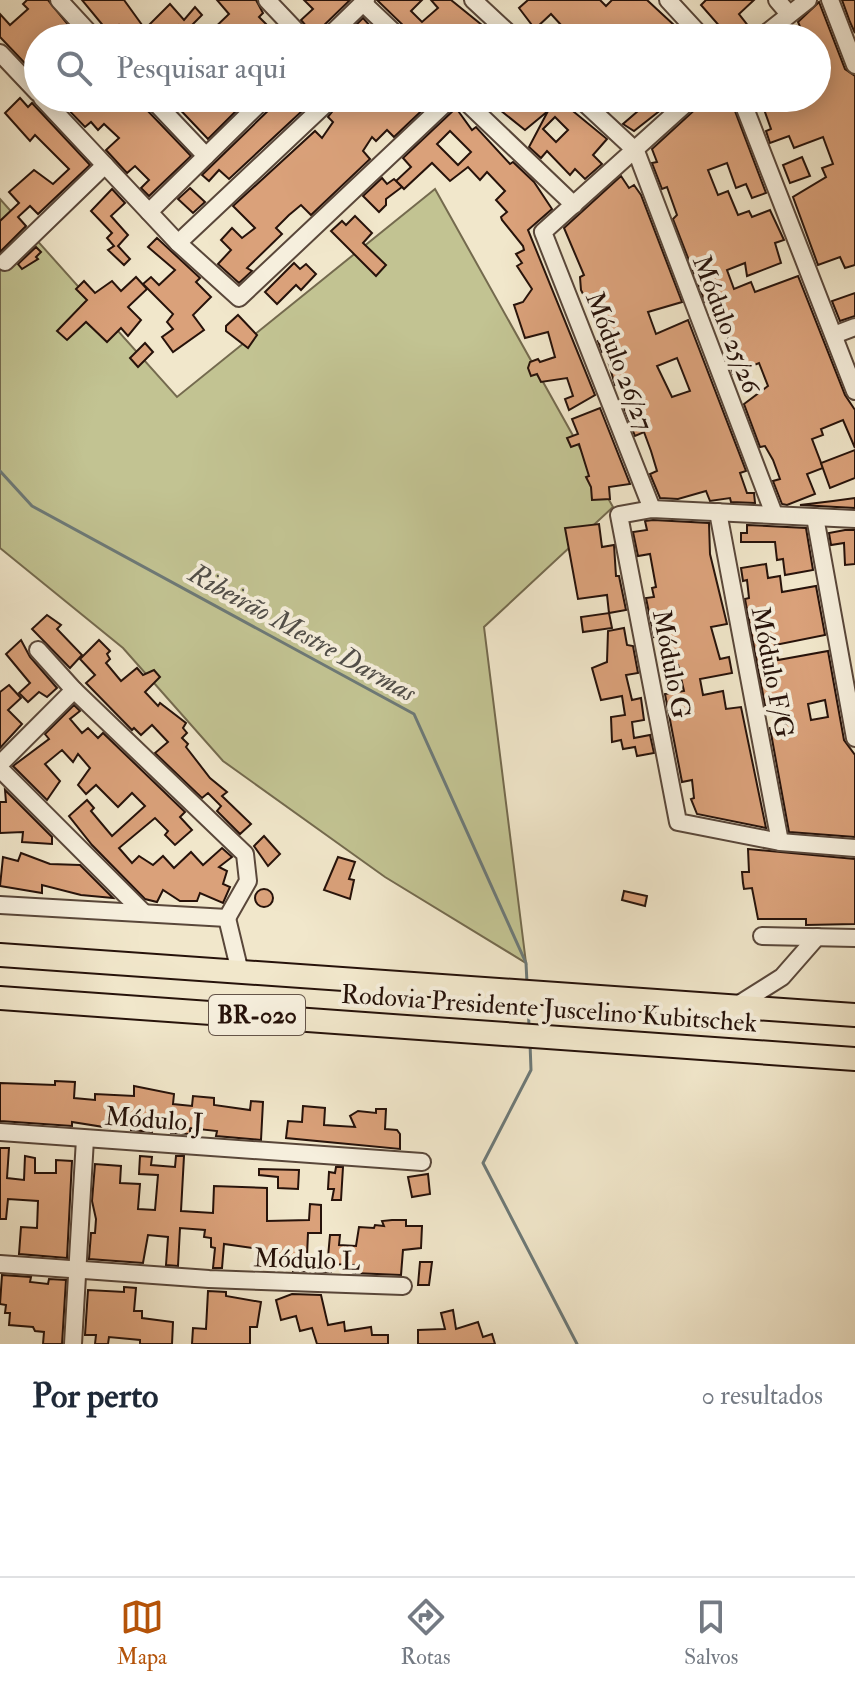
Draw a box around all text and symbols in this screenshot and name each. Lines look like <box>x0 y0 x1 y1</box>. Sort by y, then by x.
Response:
search box <box>24 24 831 112</box>
icon: search <box>52 46 96 90</box>
text: Pesquisar aqui <box>116 50 286 87</box>
street label: Módulo 25/26 <box>685 251 768 400</box>
street label: Módulo 26/27 <box>578 287 660 435</box>
water label: Ribeirão Mestre Darmas <box>182 556 423 711</box>
street label: Módulo F/G <box>744 604 800 741</box>
street label: Módulo G <box>645 607 697 721</box>
street label: Rodovia Presidente Juscelino Kubitschek <box>340 978 759 1040</box>
road number: BR-020 <box>209 995 305 1035</box>
street label: Módulo J <box>104 1101 204 1139</box>
street label: Módulo L <box>253 1242 361 1278</box>
text: Por perto <box>32 1375 158 1418</box>
text: 0 resultados <box>702 1380 823 1412</box>
tab: Mapa <box>117 1595 167 1671</box>
tab: Rotas <box>401 1595 450 1671</box>
tab: Salvos <box>684 1595 738 1671</box>

